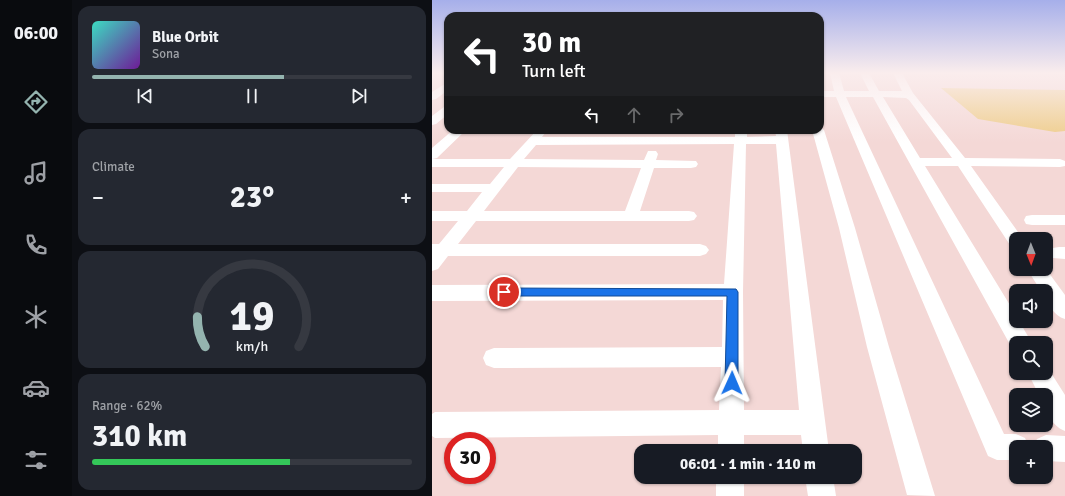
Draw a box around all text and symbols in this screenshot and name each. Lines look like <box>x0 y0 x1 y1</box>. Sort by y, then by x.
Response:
text: 06:00 <box>14 22 58 44</box>
text: 30 m <box>522 26 581 60</box>
text: Blue Orbit <box>152 28 219 46</box>
icon: left <box>456 28 508 80</box>
text: Sona <box>152 46 180 62</box>
text: Turn left <box>522 60 585 82</box>
icon: previous <box>134 85 156 107</box>
icon: pause <box>241 85 263 107</box>
icon: next <box>348 85 370 107</box>
icon: directions <box>22 88 50 116</box>
icon: left <box>581 104 603 126</box>
icon: ahead <box>623 104 645 126</box>
icon: right <box>665 104 687 126</box>
icon: music <box>22 159 50 187</box>
text: Climate <box>92 159 135 175</box>
text: 23° <box>230 179 274 216</box>
text: − <box>92 184 104 211</box>
text: + <box>400 184 412 211</box>
icon: phone <box>22 231 50 259</box>
north arrow <box>1009 232 1053 276</box>
map controls <box>1009 232 1053 484</box>
pin <box>487 275 521 309</box>
icon: arrive <box>493 281 515 303</box>
button: sound <box>1009 284 1053 328</box>
text: 19 <box>230 291 274 342</box>
icon: climate <box>22 303 50 331</box>
button: search <box>1009 336 1053 380</box>
text: km/h <box>236 338 268 355</box>
position arrow <box>711 362 753 404</box>
icon: car <box>22 374 50 402</box>
button: layers <box>1009 388 1053 432</box>
text: Range · 62% <box>92 398 162 414</box>
text: 310 km <box>92 418 187 455</box>
speed limit sign: 30 <box>444 432 496 484</box>
button: + <box>1009 440 1053 484</box>
icon: filters <box>22 446 50 474</box>
text: 06:01 · 1 min · 110 m <box>680 455 816 473</box>

